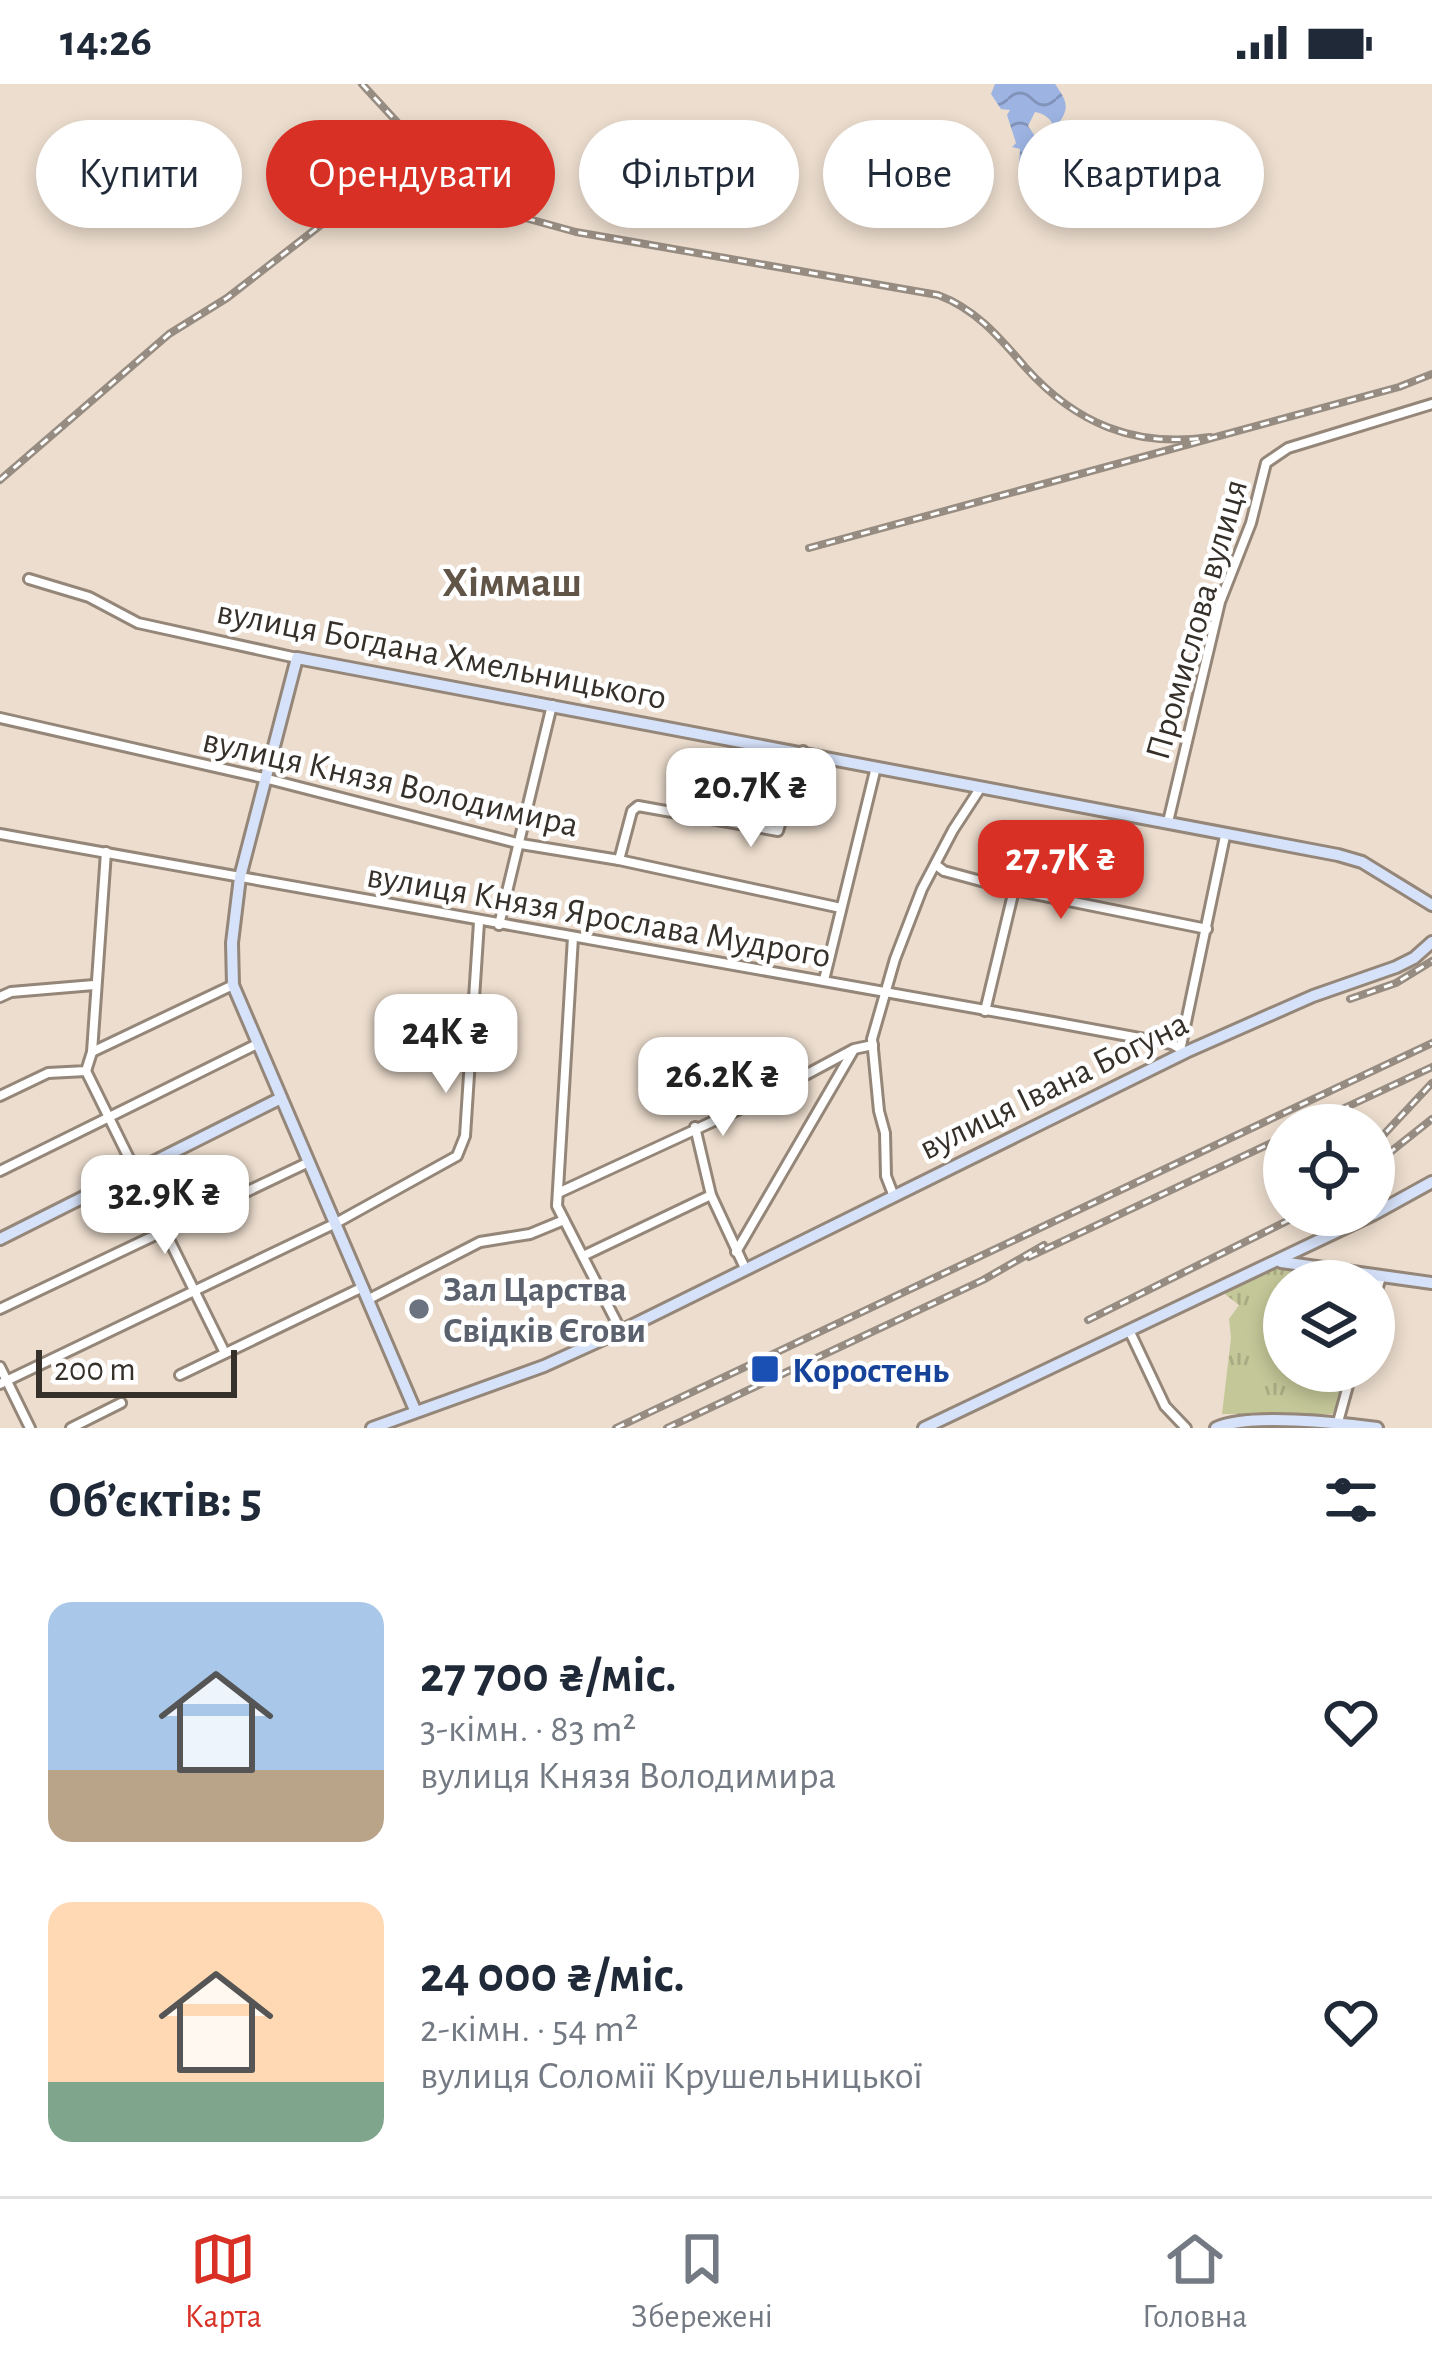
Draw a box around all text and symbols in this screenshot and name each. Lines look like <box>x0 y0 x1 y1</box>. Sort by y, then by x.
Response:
text: 14:26 <box>60 19 152 64</box>
chip: Купити <box>36 120 242 228</box>
chip: Орендувати <box>266 120 555 228</box>
chip: Фільтри <box>579 120 799 228</box>
chip: Нове <box>823 120 994 228</box>
chip: Квартира <box>1018 120 1264 228</box>
street label: Промислова вулиця <box>1140 475 1254 764</box>
district label: Хіммаш <box>442 562 582 604</box>
street label: вулиця Богдана Хмельницького <box>214 594 669 716</box>
street label: вулиця Князя Володимира <box>199 722 582 844</box>
pin: 20.7K ₴ <box>640 748 862 850</box>
text: 20.7K ₴ <box>693 767 809 806</box>
pin: 27.7K ₴ <box>950 820 1172 922</box>
text: 27.7K ₴ <box>1005 839 1117 878</box>
street label: вулиця Князя Ярослава Мудрого <box>364 857 833 975</box>
pin: 24K ₴ <box>362 994 530 1096</box>
street label: вулиця Івана Богуна <box>914 1005 1194 1166</box>
text: 24K ₴ <box>401 1013 491 1052</box>
pin: 26.2K ₴ <box>612 1037 834 1139</box>
text: 26.2K ₴ <box>665 1056 781 1095</box>
map controls <box>1263 1104 1395 1392</box>
button: locate <box>1263 1104 1395 1236</box>
pin: 32.9K ₴ <box>54 1155 276 1257</box>
text: 32.9K ₴ <box>108 1174 222 1213</box>
button: layers <box>1263 1260 1395 1392</box>
place label: Зал Царства Свідків Єгови <box>443 1272 646 1349</box>
marker: Зал Царства Свідків Єгови <box>406 1296 432 1322</box>
scale bar <box>36 1344 237 1397</box>
marker: Коростень <box>749 1353 781 1385</box>
place label: Коростень <box>792 1353 949 1389</box>
text: 200 m <box>54 1354 136 1387</box>
icon: filters <box>1318 1467 1384 1533</box>
text: Об’єктів: 5 <box>48 1475 262 1526</box>
icon: home <box>144 1650 288 1794</box>
text: 27 700 ₴/міс. <box>420 1650 677 1701</box>
icon: heart <box>1318 1689 1384 1755</box>
text: 3-кімн. · 83 m² <box>420 1710 636 1749</box>
text: вулиця Князя Володимира <box>420 1757 836 1796</box>
icon: home <box>144 1950 288 2094</box>
text: 24 000 ₴/міс. <box>420 1950 685 2001</box>
icon: heart <box>1318 1989 1384 2055</box>
text: 2-кімн. · 54 m² <box>420 2010 638 2049</box>
text: вулиця Соломії Крушельницької <box>420 2057 923 2096</box>
tab: Карта <box>185 2226 262 2338</box>
tab: Збережені <box>631 2226 773 2338</box>
tab: Головна <box>1142 2226 1247 2338</box>

